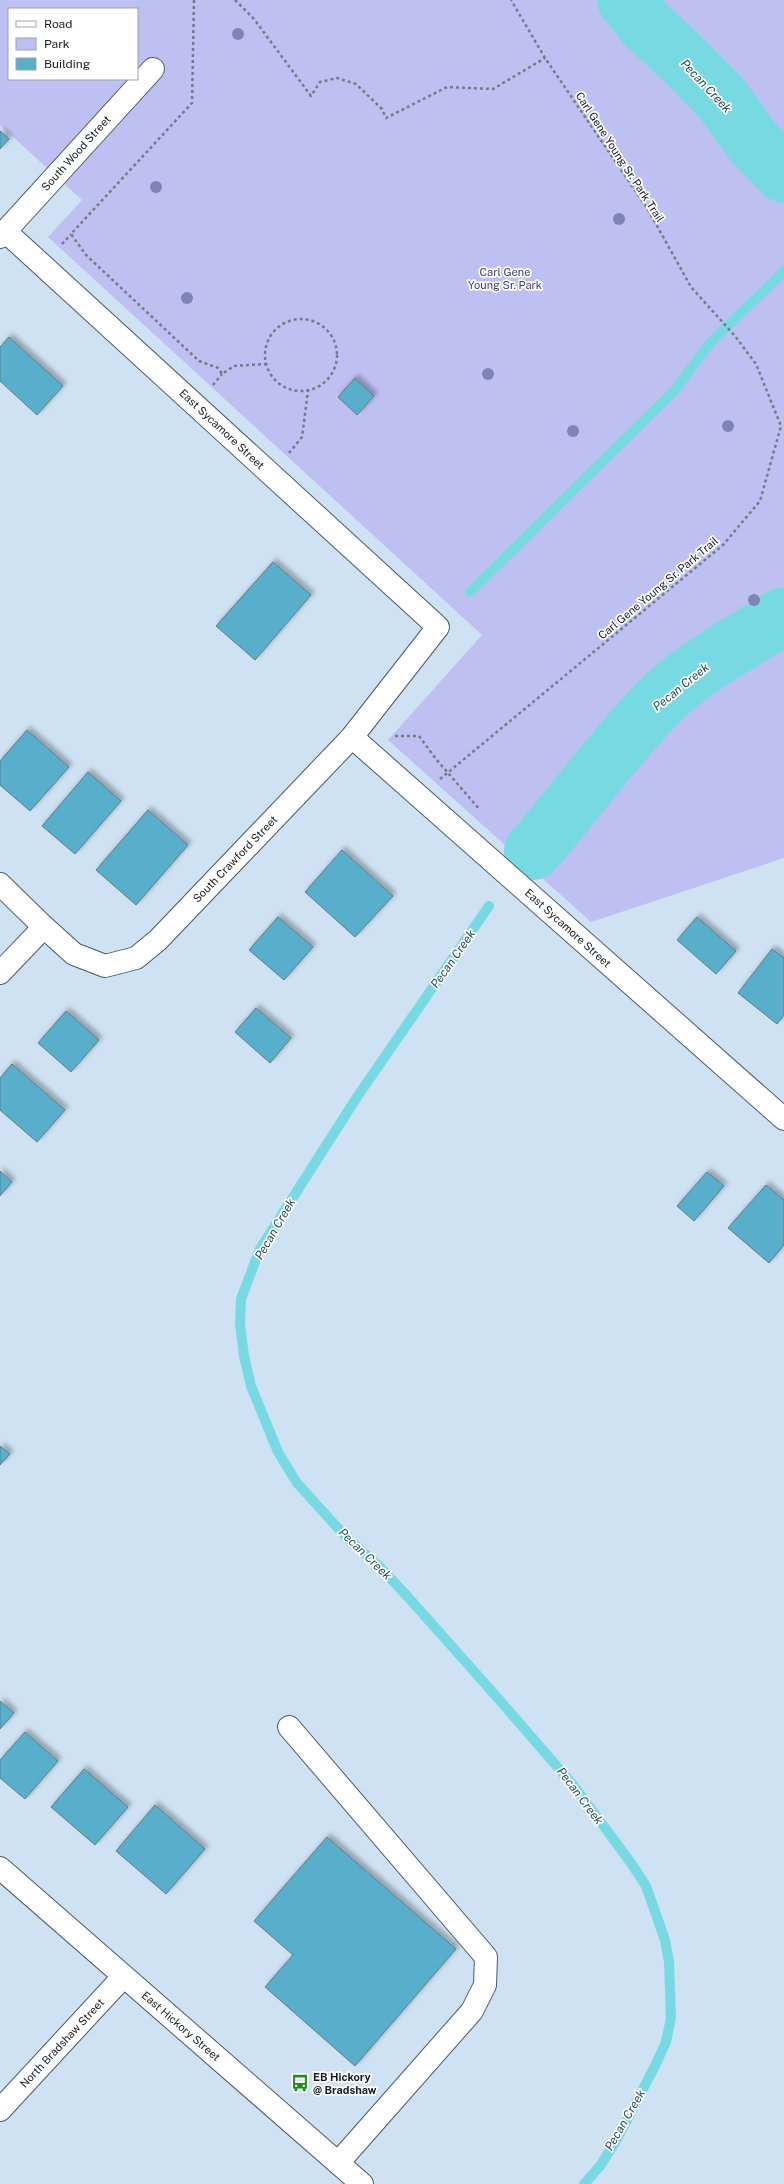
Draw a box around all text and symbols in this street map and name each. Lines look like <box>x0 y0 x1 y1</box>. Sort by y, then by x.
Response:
legend <box>8 8 138 80</box>
text: Road <box>44 17 72 31</box>
text: Park <box>44 37 70 51</box>
water label: Pecan Creek <box>678 56 735 116</box>
text: Building <box>44 57 90 71</box>
street label: Carl Gene Young Sr. Park Trail <box>573 90 667 224</box>
street label: South Wood Street <box>39 113 113 193</box>
park label: Carl Gene Young Sr. Park <box>468 266 542 291</box>
street label: East Sycamore Street <box>177 387 267 471</box>
street label: Carl Gene Young Sr. Park Trail <box>596 534 720 642</box>
water label: Pecan Creek <box>650 660 712 714</box>
street label: South Crawford Street <box>191 813 279 905</box>
street label: East Sycamore Street <box>523 886 613 970</box>
water label: Pecan Creek <box>428 927 479 991</box>
water label: Pecan Creek <box>252 1196 298 1262</box>
water label: Pecan Creek <box>336 1525 395 1583</box>
water label: Pecan Creek <box>554 1765 606 1828</box>
street label: East Hickory Street <box>140 1989 222 2063</box>
street label: North Bradshaw Street <box>18 1996 106 2090</box>
place label: EB Hickory @ Bradshaw <box>313 2071 377 2096</box>
bus stop icon: EB Hickory @ Bradshaw <box>290 2073 310 2093</box>
water label: Pecan Creek <box>602 2087 648 2153</box>

